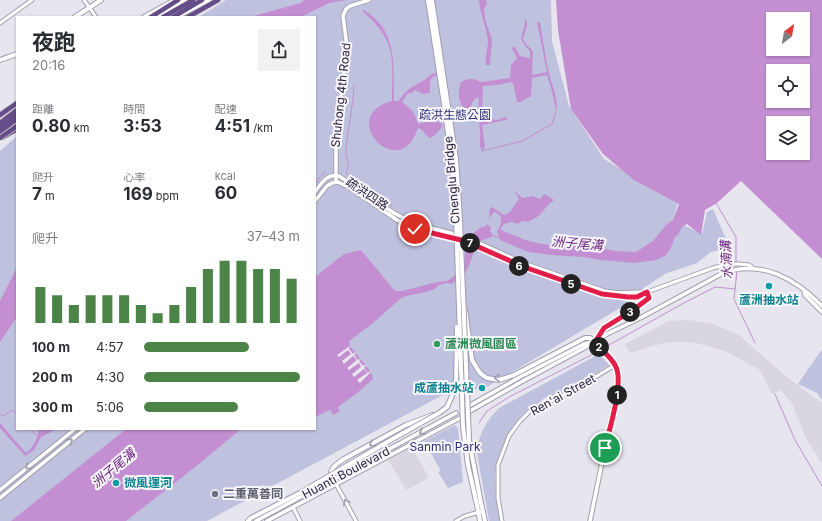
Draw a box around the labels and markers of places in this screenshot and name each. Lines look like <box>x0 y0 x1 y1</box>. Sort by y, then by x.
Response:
pin <box>398 212 432 246</box>
pin: 7 <box>460 233 480 253</box>
pin: 6 <box>509 256 529 276</box>
pin: 5 <box>561 274 581 294</box>
marker: 蘆洲抽水站 <box>764 281 774 291</box>
place label: 蘆洲抽水站 <box>739 292 799 307</box>
pin: 3 <box>620 302 640 322</box>
place label: 蘆洲微風園區 <box>445 336 517 351</box>
pin: 2 <box>589 337 609 357</box>
marker: 蘆洲微風園區 <box>432 339 442 349</box>
place label: 成蘆抽水站 <box>414 380 474 395</box>
marker: 成蘆抽水站 <box>477 383 487 393</box>
pin: 1 <box>607 385 627 405</box>
pin <box>588 431 622 465</box>
place label: 微風運河 <box>124 475 172 490</box>
marker: 微風運河 <box>111 478 121 488</box>
place label: 二重萬善同 <box>223 486 283 501</box>
marker: 二重萬善同 <box>210 489 220 499</box>

